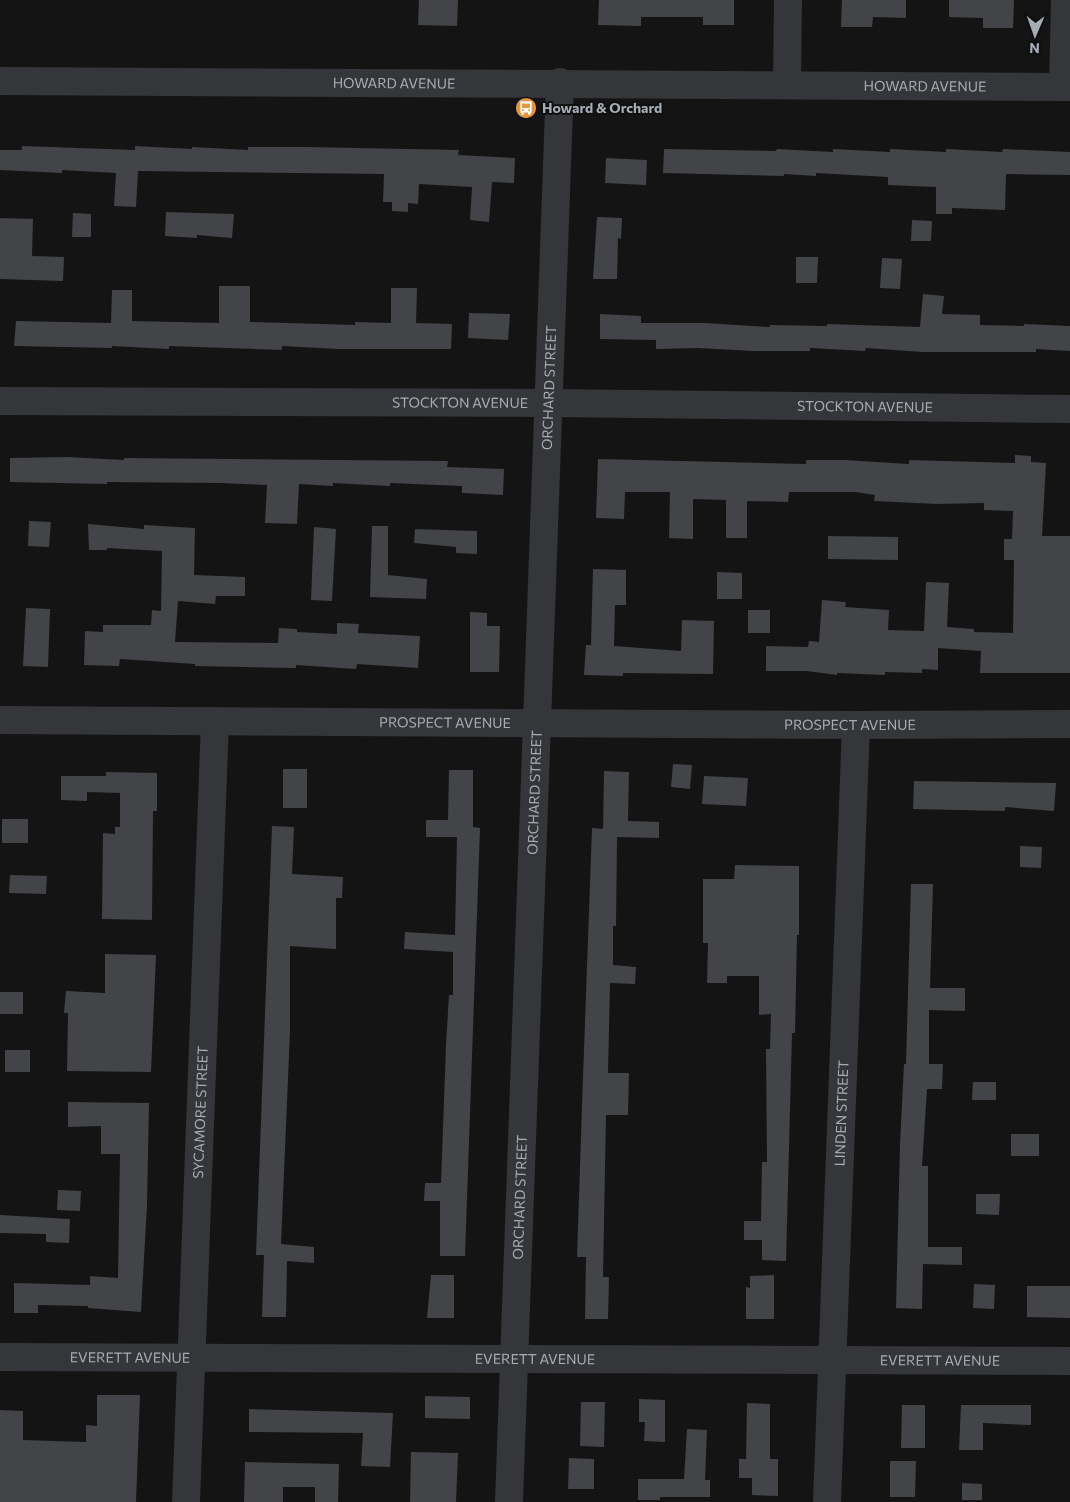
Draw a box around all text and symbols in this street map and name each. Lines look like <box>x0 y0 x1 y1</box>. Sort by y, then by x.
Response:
north arrow <box>1010 10 1060 60</box>
text: N <box>1029 40 1040 57</box>
street label: HOWARD AVENUE <box>333 74 455 92</box>
street label: HOWARD AVENUE <box>864 77 986 95</box>
bus stop icon: Howard & Orchard <box>514 96 538 120</box>
place label: Howard & Orchard <box>542 99 662 116</box>
street label: ORCHARD STREET <box>538 325 559 450</box>
street label: STOCKTON AVENUE <box>392 393 528 411</box>
street label: STOCKTON AVENUE <box>797 397 933 415</box>
street label: PROSPECT AVENUE <box>379 713 511 731</box>
street label: PROSPECT AVENUE <box>784 716 916 733</box>
street label: ORCHARD STREET <box>523 730 545 855</box>
street label: SYCAMORE STREET <box>189 1046 211 1179</box>
street label: LINDEN STREET <box>831 1060 851 1167</box>
street label: ORCHARD STREET <box>509 1134 530 1260</box>
street label: EVERETT AVENUE <box>70 1348 190 1366</box>
street label: EVERETT AVENUE <box>475 1350 595 1367</box>
street label: EVERETT AVENUE <box>880 1351 1000 1369</box>

